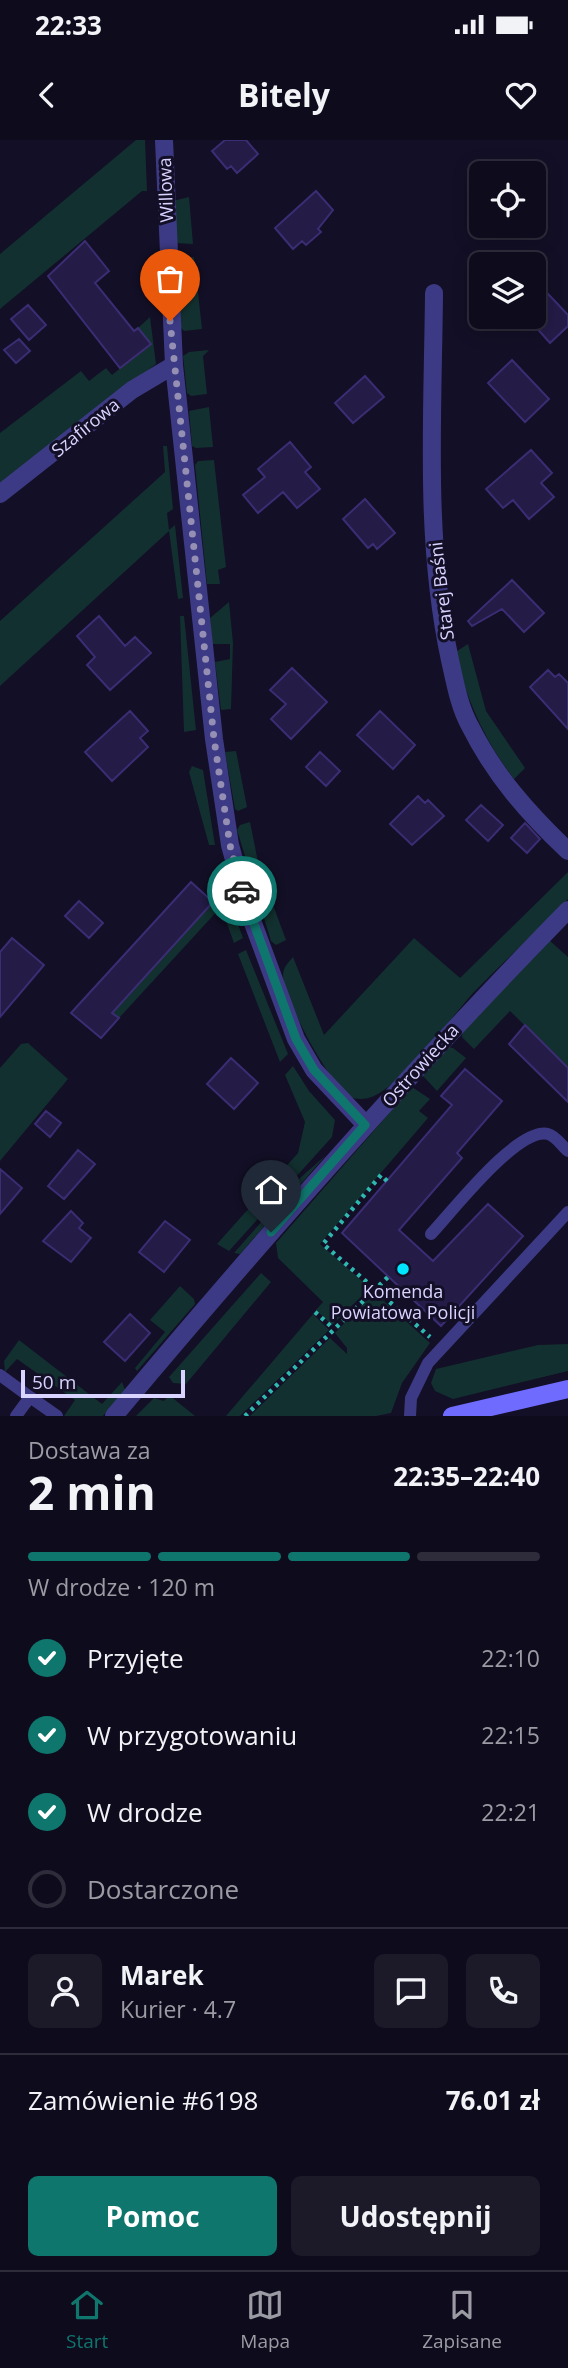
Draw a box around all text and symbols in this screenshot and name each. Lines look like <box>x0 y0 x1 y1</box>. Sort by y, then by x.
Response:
text: 22:33 <box>35 7 102 43</box>
text: Bitely <box>238 73 330 116</box>
icon: back <box>28 76 66 114</box>
icon: heart <box>502 76 540 114</box>
street label: Willowa <box>152 157 178 223</box>
map controls <box>469 161 546 329</box>
button: locate <box>469 161 546 238</box>
pin <box>140 249 200 321</box>
button: layers <box>469 252 546 329</box>
icon: bag <box>151 260 189 298</box>
street label: Szafirowa <box>46 392 124 462</box>
street label: Starej Baśni <box>423 541 459 641</box>
courier <box>207 856 277 926</box>
icon: car <box>223 872 261 910</box>
street label: Ostrowiecka <box>376 1018 464 1112</box>
pin <box>241 1160 301 1232</box>
icon: home <box>252 1171 290 1209</box>
marker: Komenda Powiatowa Policji <box>395 1261 411 1277</box>
place label: Komenda Powiatowa Policji <box>331 1279 475 1324</box>
scale bar <box>21 1367 186 1399</box>
text: 50 m <box>32 1369 76 1395</box>
text: Dostawa za <box>28 1434 151 1466</box>
text: 22:35–22:40 <box>393 1458 540 1494</box>
text: 2 min <box>28 1461 156 1523</box>
text: W drodze · 120 m <box>28 1571 215 1603</box>
icon: check <box>28 1639 66 1677</box>
text: Przyjęte <box>87 1640 184 1676</box>
text: 22:10 <box>481 1642 540 1674</box>
icon: check <box>28 1716 66 1754</box>
text: W przygotowaniu <box>87 1717 297 1753</box>
text: 22:15 <box>481 1719 540 1751</box>
icon: check <box>28 1793 66 1831</box>
text: W drodze <box>87 1794 203 1830</box>
text: 22:21 <box>481 1796 540 1828</box>
text: Dostarczone <box>87 1871 239 1907</box>
button: person <box>28 1954 102 2028</box>
button: chat <box>374 1954 448 2028</box>
button: phone <box>466 1954 540 2028</box>
text: Marek <box>120 1957 204 1993</box>
text: Kurier · 4.7 <box>120 1993 236 2025</box>
text: Zamówienie #6198 <box>28 2082 258 2118</box>
text: 76.01 zł <box>446 2082 540 2118</box>
button: Pomoc <box>28 2176 277 2256</box>
button: Udostępnij <box>291 2176 540 2256</box>
tab: Start <box>66 2286 108 2354</box>
tab: Mapa <box>240 2286 290 2354</box>
tab: Zapisane <box>422 2286 502 2354</box>

